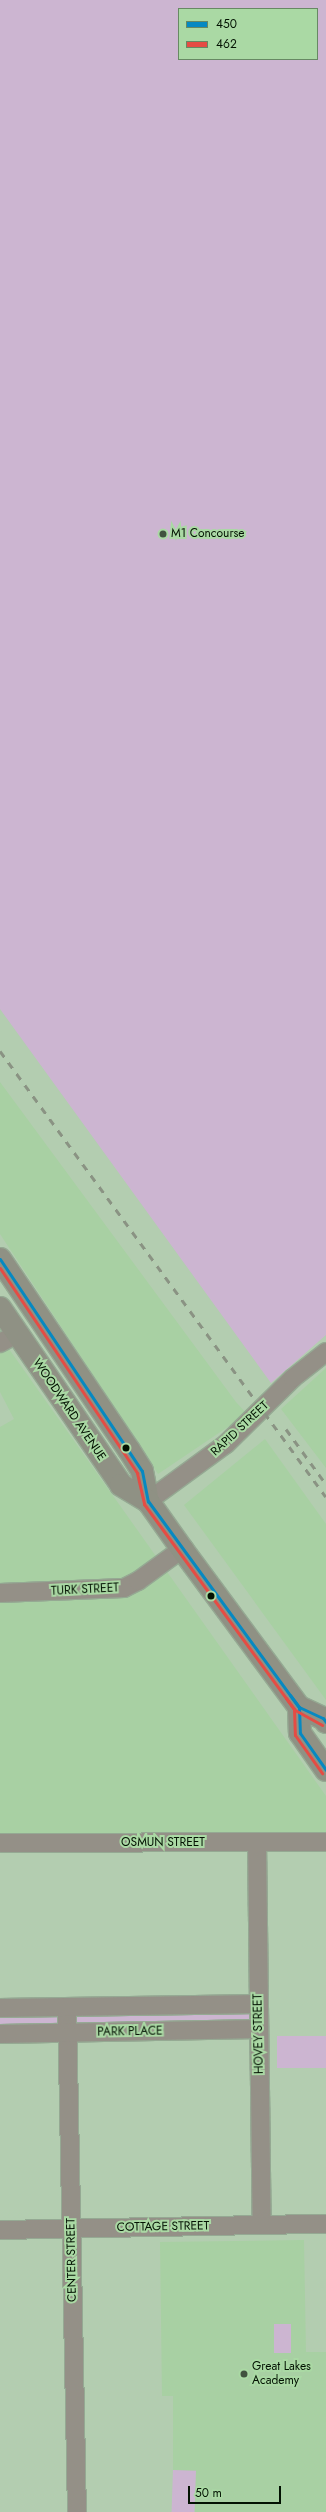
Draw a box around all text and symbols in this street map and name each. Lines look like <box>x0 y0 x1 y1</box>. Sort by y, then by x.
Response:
legend <box>178 8 318 60</box>
text: 450 <box>216 15 237 33</box>
text: 462 <box>216 35 237 53</box>
place label: M1 Concourse <box>171 527 245 541</box>
marker: M1 Concourse <box>158 529 168 539</box>
street label: WOODWARD AVENUE <box>29 1356 109 1464</box>
street label: RAPID STREET <box>208 1399 272 1459</box>
unlabelled marker <box>121 1443 131 1453</box>
street label: TURK STREET <box>51 1581 119 1599</box>
unlabelled marker <box>206 1591 216 1601</box>
street label: OSMUN STREET <box>121 1836 205 1850</box>
street label: HOVEY STREET <box>251 1994 267 2074</box>
street label: PARK PLACE <box>97 2024 163 2040</box>
street label: CENTER STREET <box>64 2218 80 2302</box>
street label: COTTAGE STREET <box>117 2219 209 2235</box>
place label: Great Lakes Academy <box>252 2360 311 2388</box>
marker: Great Lakes Academy <box>239 2369 249 2379</box>
scale bar <box>190 2478 283 2504</box>
text: 50 m <box>195 2484 222 2502</box>

